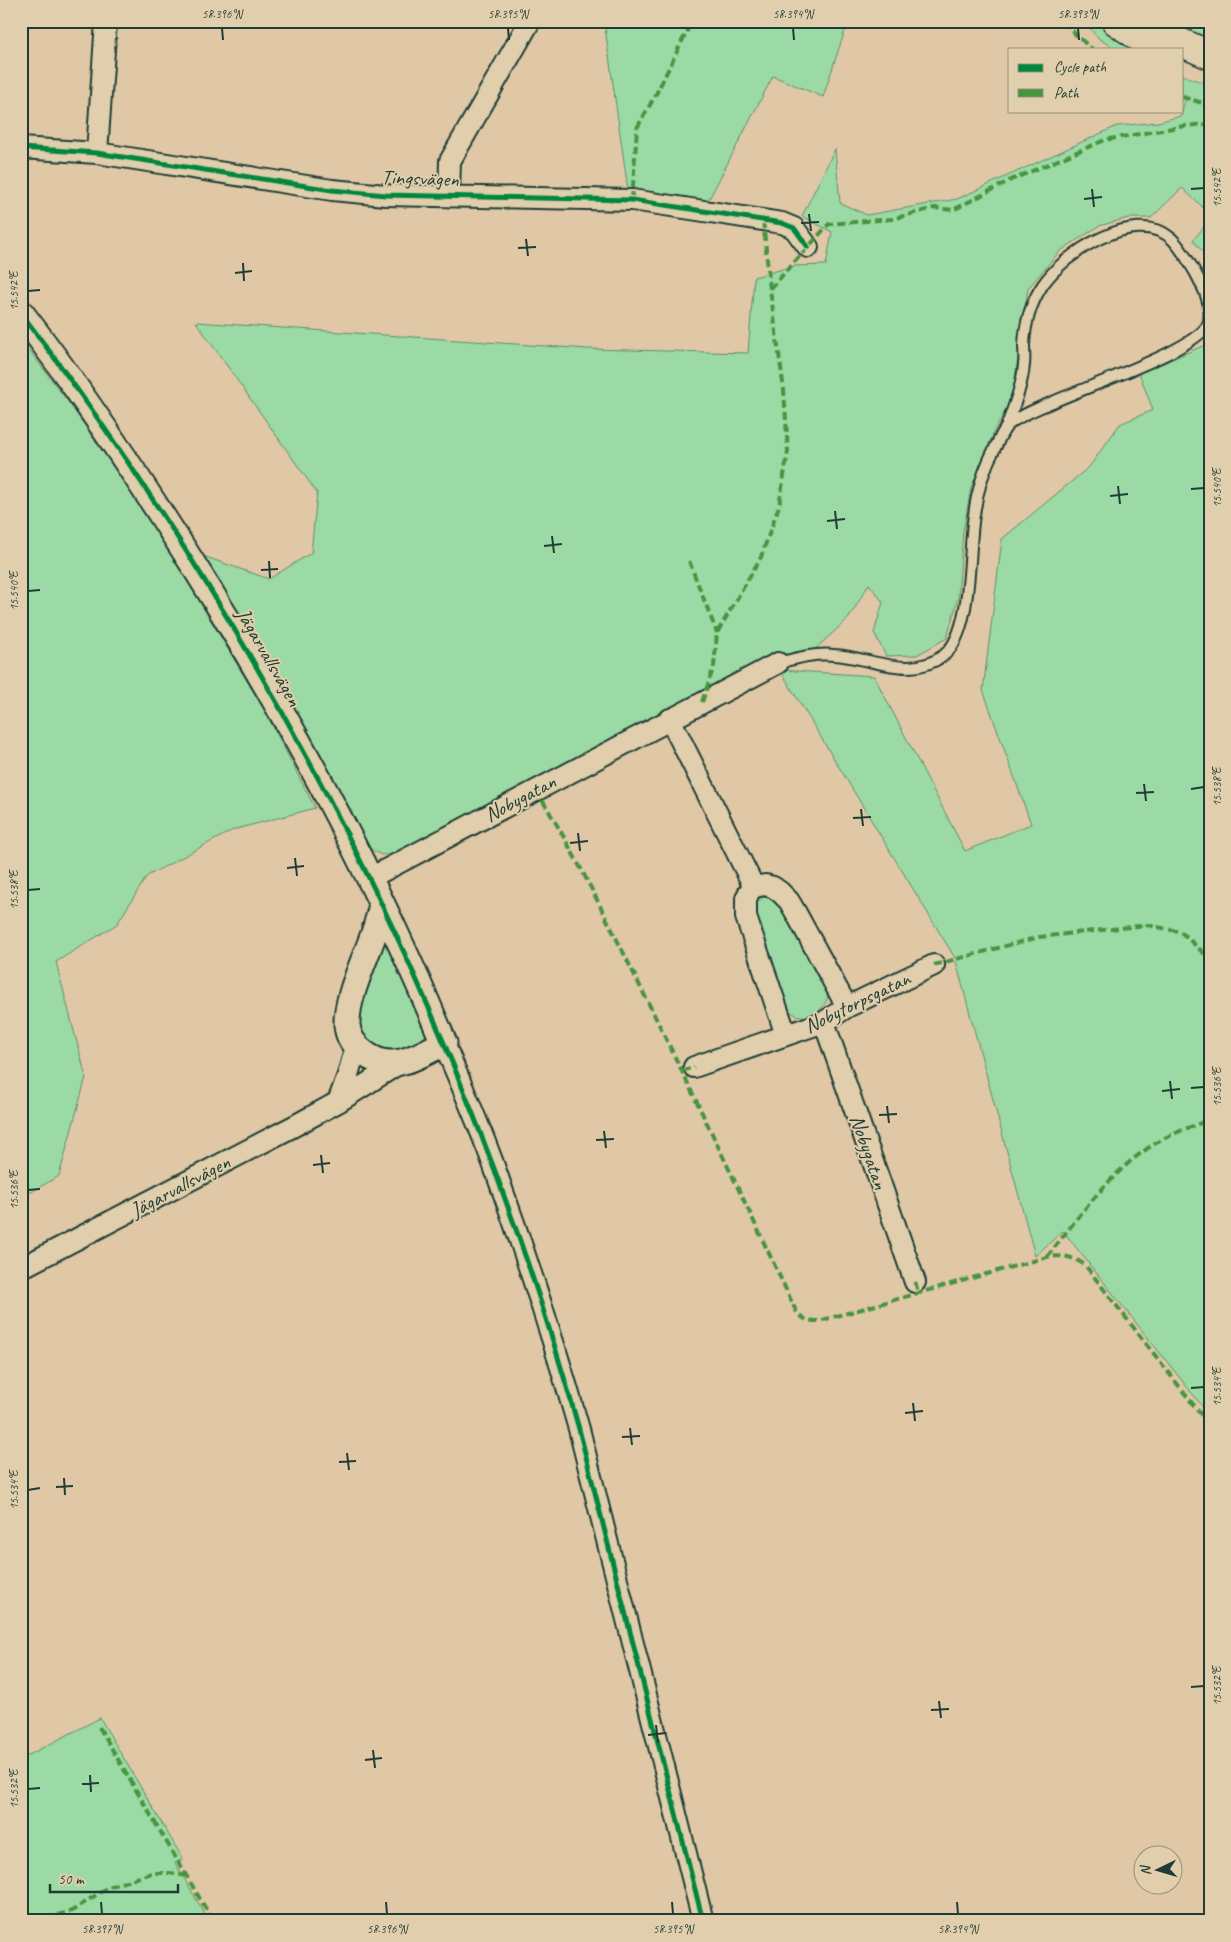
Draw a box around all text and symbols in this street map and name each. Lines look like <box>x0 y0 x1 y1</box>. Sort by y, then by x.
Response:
text: 58.396°N <box>202 6 244 22</box>
text: 58.395°N <box>488 6 530 22</box>
text: 58.394°N <box>773 6 815 22</box>
text: 58.393°N <box>1058 6 1100 22</box>
legend <box>1008 48 1184 112</box>
text: Cycle path <box>1054 58 1106 77</box>
text: Path <box>1054 84 1080 103</box>
street label: Tingsvägen <box>381 164 460 192</box>
text: 15.542°E <box>1209 167 1225 208</box>
text: 15.542°E <box>6 270 22 311</box>
text: 15.540°E <box>1209 467 1225 508</box>
text: 15.540°E <box>6 570 22 611</box>
street label: Jägarvallsvägen <box>230 602 308 711</box>
text: 15.538°E <box>1209 766 1225 807</box>
street label: Nobygatan <box>480 768 561 828</box>
text: 15.538°E <box>6 869 22 910</box>
street label: Nobytorpsgatan <box>800 964 916 1039</box>
text: 15.536°E <box>1209 1066 1225 1107</box>
street label: Nobygatan <box>844 1111 894 1193</box>
street label: Jägarvallsvägen <box>125 1149 235 1224</box>
text: 15.536°E <box>6 1169 22 1210</box>
text: 15.534°E <box>1209 1366 1225 1407</box>
text: 15.534°E <box>6 1469 22 1510</box>
text: 15.532°E <box>1209 1665 1225 1706</box>
text: 15.532°E <box>6 1768 22 1809</box>
north arrow <box>1134 1844 1184 1894</box>
scale bar <box>50 1862 178 1894</box>
text: N <box>1136 1864 1154 1876</box>
text: 50 m <box>58 1870 85 1889</box>
text: 58.397°N <box>82 1921 124 1937</box>
text: 58.396°N <box>367 1921 409 1937</box>
text: 58.395°N <box>653 1921 695 1937</box>
text: 58.394°N <box>938 1921 980 1937</box>

